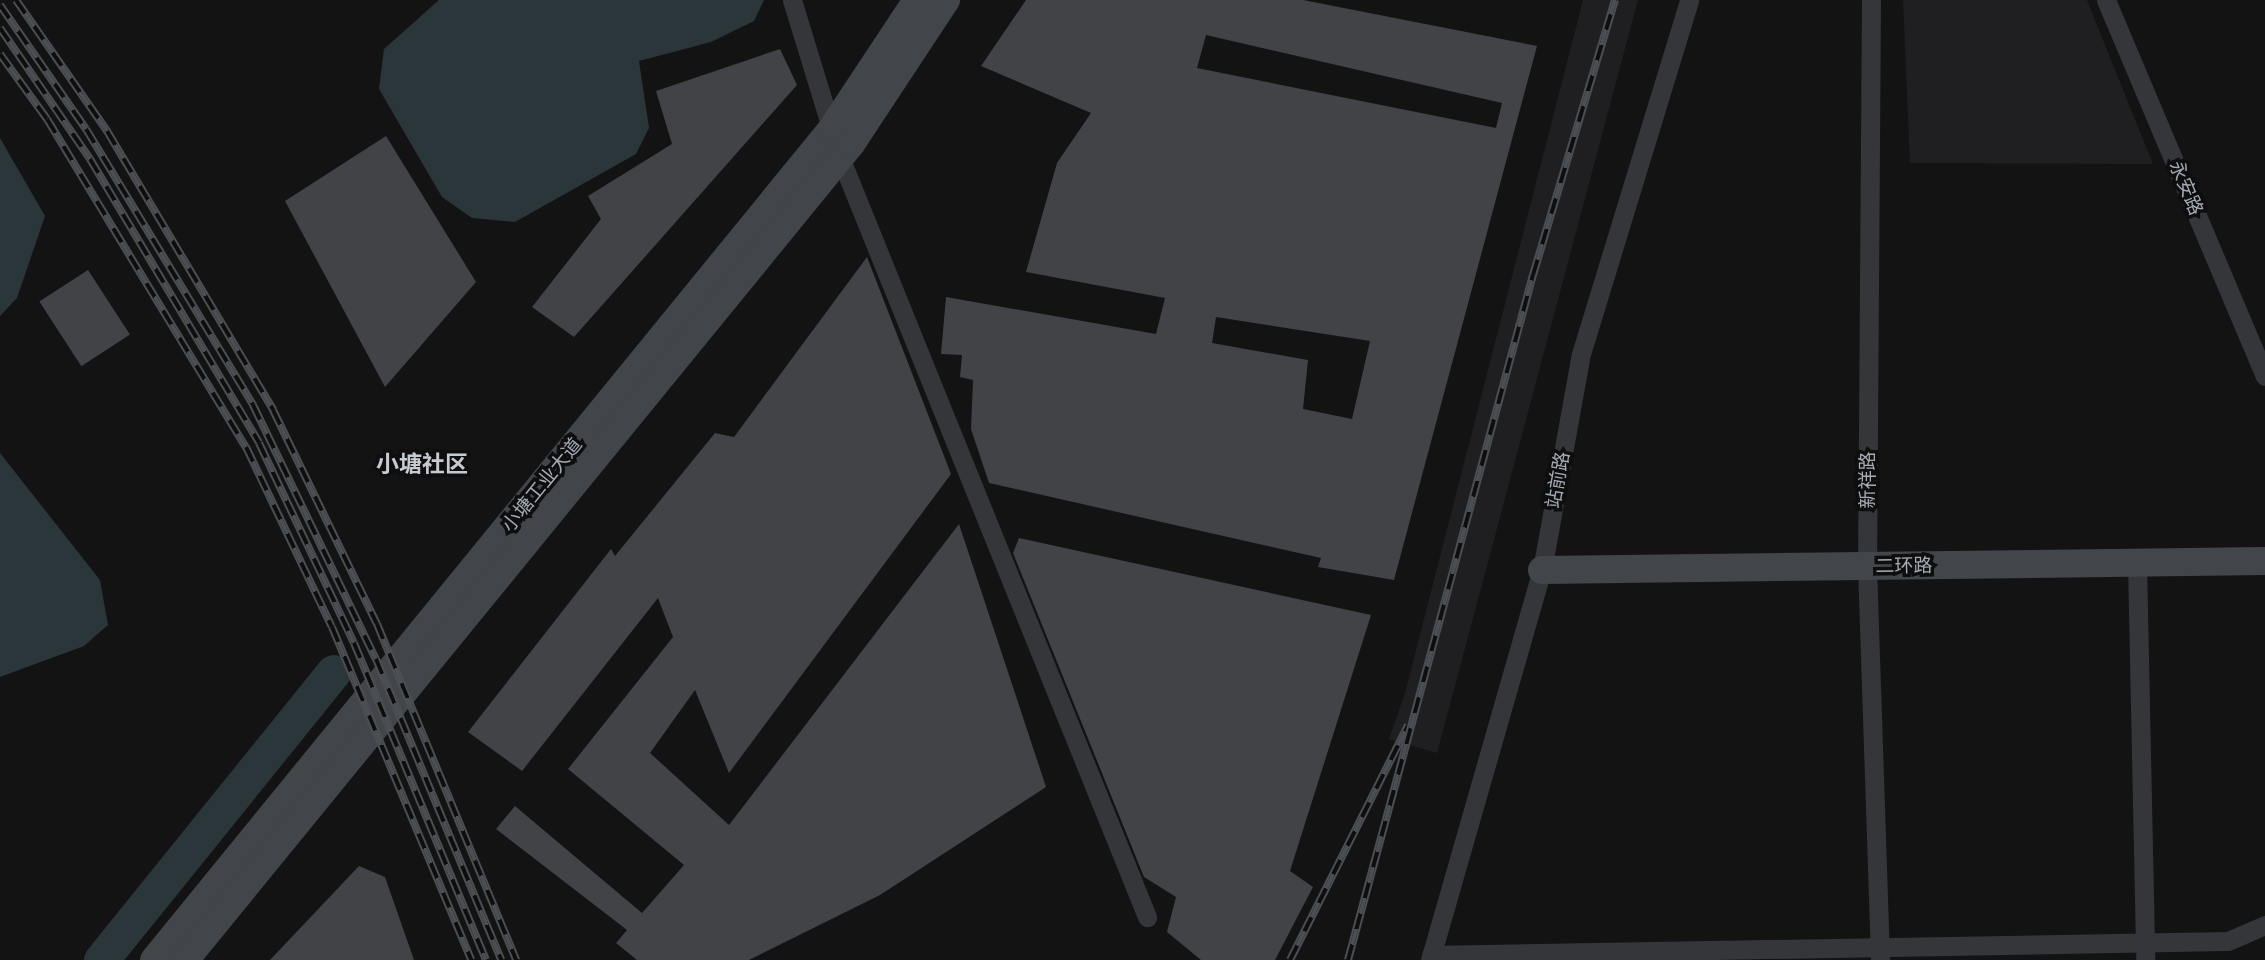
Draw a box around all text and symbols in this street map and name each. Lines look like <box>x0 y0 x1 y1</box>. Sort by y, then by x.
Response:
street label: 永安路 <box>2164 157 2208 219</box>
street label: 小塘工业大道 <box>497 434 587 536</box>
district label: 小塘社区 <box>376 449 468 477</box>
street label: 站前路 <box>1542 450 1574 510</box>
street label: 新祥路 <box>1857 452 1879 508</box>
street label: 二环路 <box>1875 554 1933 578</box>

